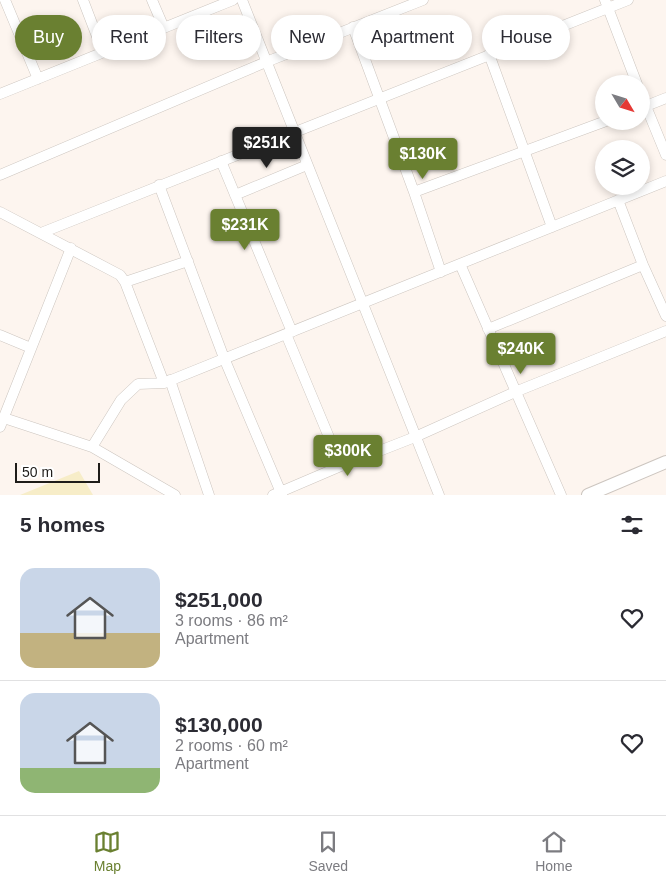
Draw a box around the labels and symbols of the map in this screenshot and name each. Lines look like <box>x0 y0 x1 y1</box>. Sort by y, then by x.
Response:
north arrow <box>595 75 650 130</box>
pin: $251K <box>232 126 302 169</box>
pin: $130K <box>388 138 458 180</box>
pin: $231K <box>210 208 280 251</box>
pin: $240K <box>486 332 556 375</box>
pin: $300K <box>313 434 383 477</box>
scale bar <box>15 460 100 483</box>

